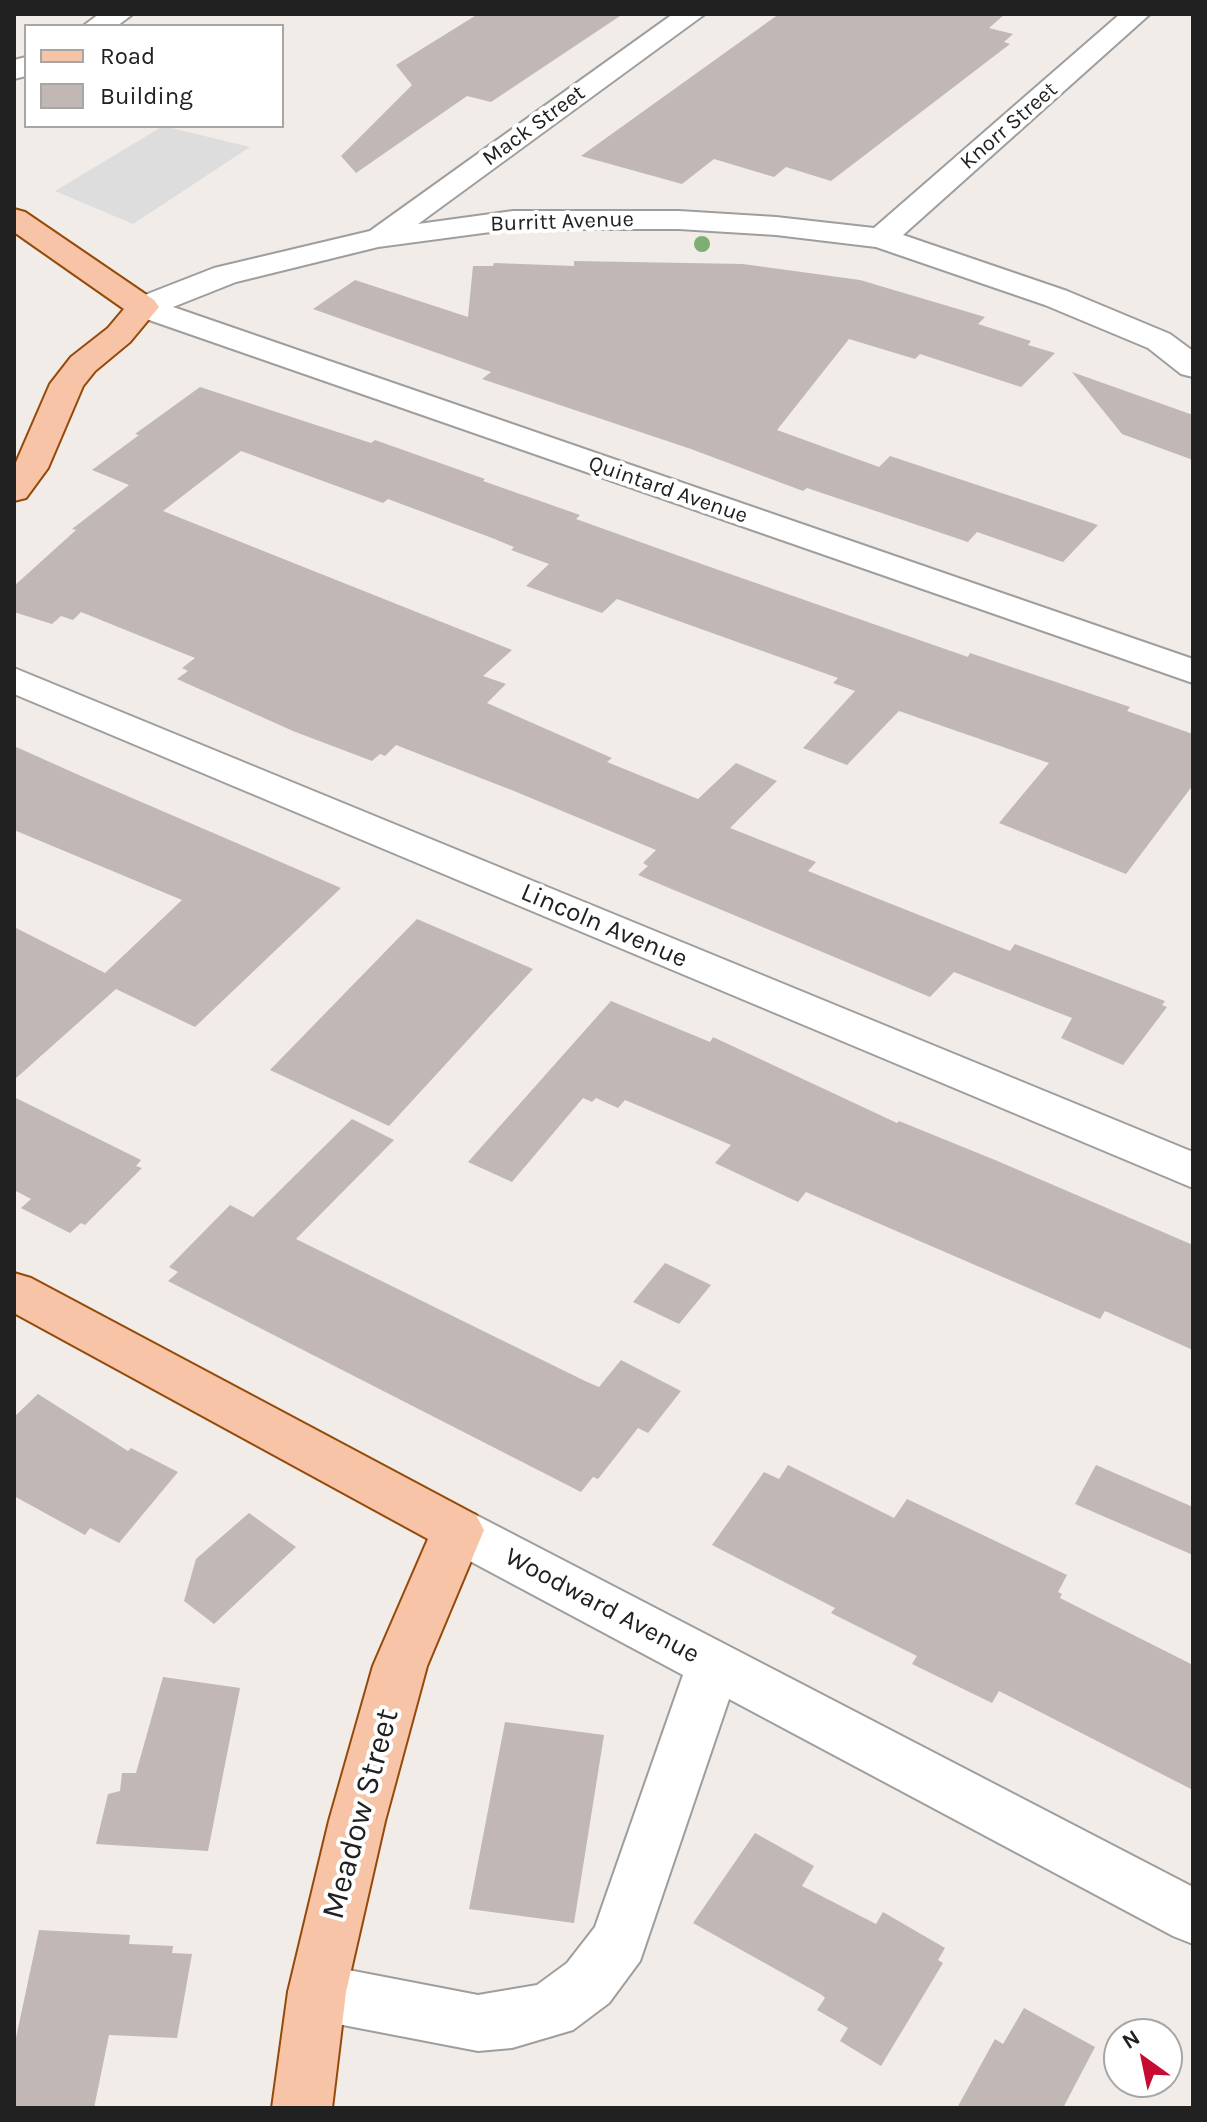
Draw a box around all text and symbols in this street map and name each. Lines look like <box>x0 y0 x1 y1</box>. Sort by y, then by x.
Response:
legend <box>24 24 284 128</box>
text: Road <box>100 42 155 70</box>
street label: Knorr Street <box>955 77 1063 175</box>
street label: Mack Street <box>478 80 590 172</box>
text: Building <box>100 82 193 110</box>
street label: Burritt Avenue <box>490 206 634 238</box>
street label: Quintard Avenue <box>585 450 751 530</box>
street label: Lincoln Avenue <box>516 877 692 975</box>
street label: Woodward Avenue <box>499 1542 705 1670</box>
street label: Meadow Street <box>314 1705 408 1923</box>
north arrow <box>1103 2018 1183 2098</box>
text: N <box>1117 2024 1145 2055</box>

